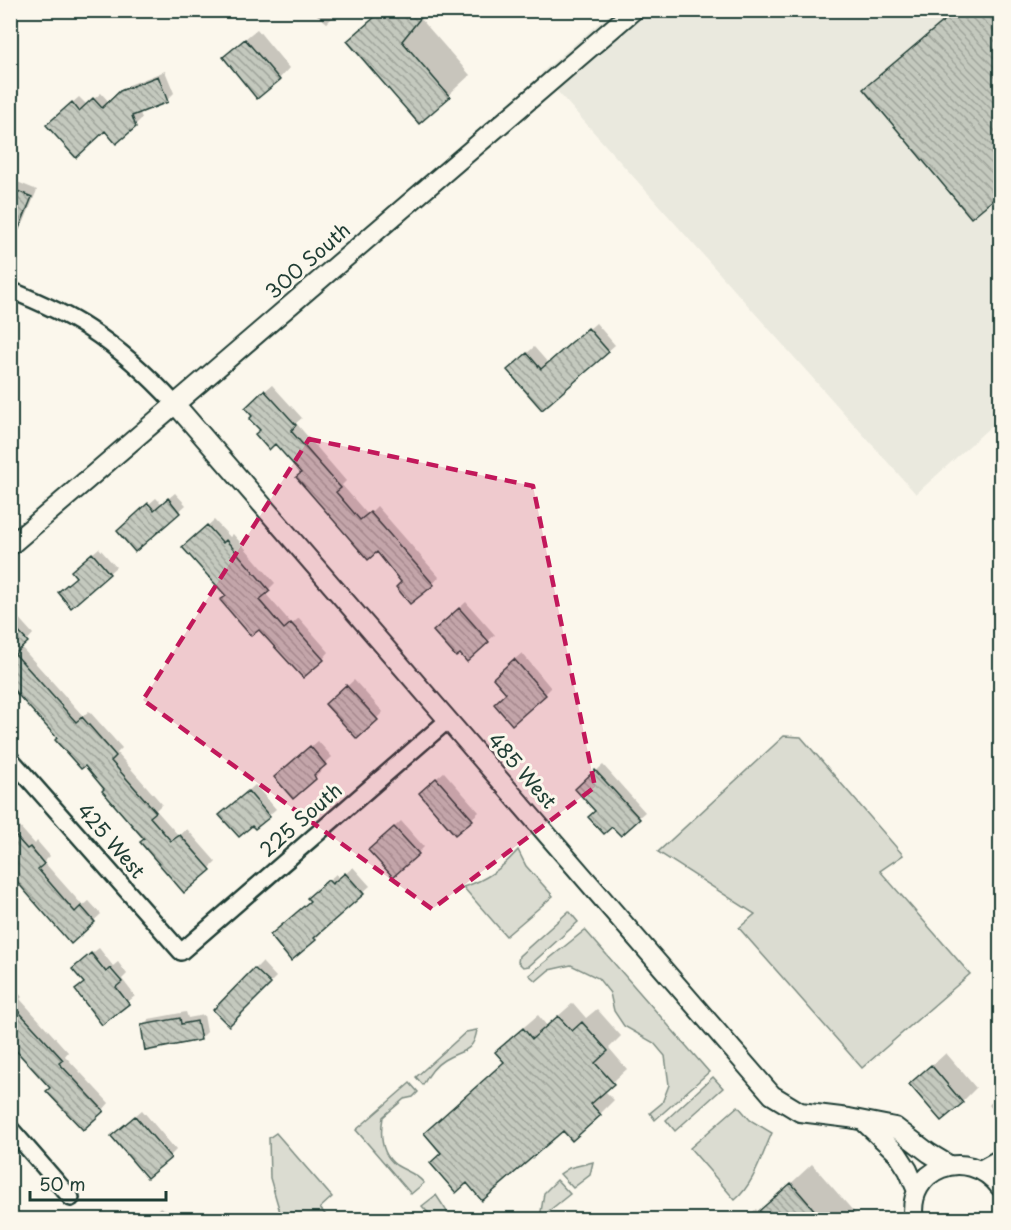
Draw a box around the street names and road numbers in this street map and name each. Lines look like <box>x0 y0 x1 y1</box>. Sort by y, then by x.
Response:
street label: 300 South <box>258 215 356 306</box>
street label: 485 West <box>481 726 564 815</box>
street label: 225 South <box>253 775 348 864</box>
street label: 425 West <box>71 796 153 885</box>

